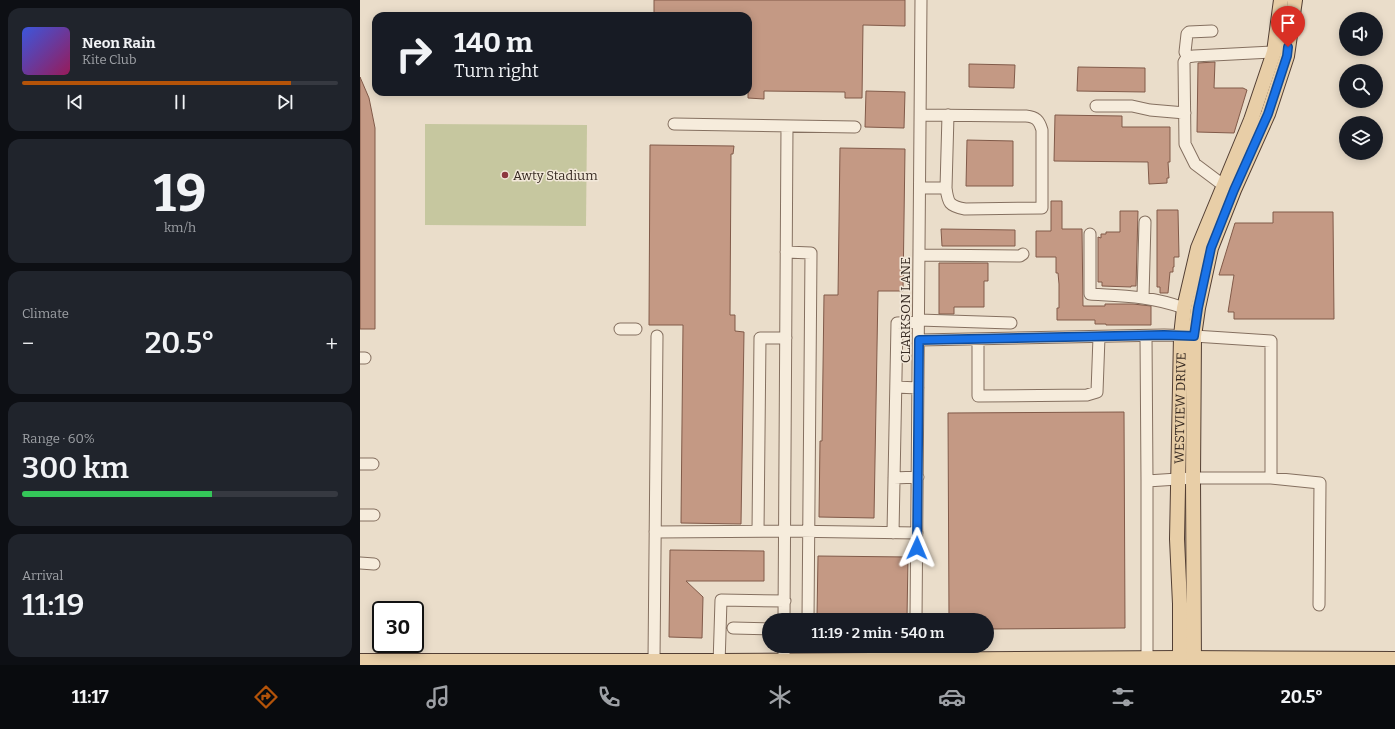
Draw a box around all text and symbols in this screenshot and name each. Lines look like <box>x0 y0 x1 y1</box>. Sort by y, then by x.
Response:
pin <box>1271 6 1305 47</box>
icon: arrive <box>1277 12 1299 34</box>
map controls <box>1339 12 1383 160</box>
button: sound <box>1339 12 1383 56</box>
text: 140 m <box>454 26 533 59</box>
icon: right <box>388 28 440 80</box>
text: Neon Rain <box>82 34 155 52</box>
text: Kite Club <box>82 52 136 67</box>
text: Turn right <box>454 60 539 82</box>
button: search <box>1339 64 1383 108</box>
icon: previous <box>64 91 86 113</box>
icon: pause <box>169 91 191 113</box>
icon: next <box>274 91 296 113</box>
button: layers <box>1339 116 1383 160</box>
text: 19 <box>153 162 207 225</box>
place label: Awty Stadium <box>513 168 598 183</box>
marker: Awty Stadium <box>500 170 510 180</box>
text: km/h <box>164 220 196 235</box>
street label: CLARKSON LANE <box>898 257 913 363</box>
text: Climate <box>22 306 69 321</box>
text: 20.5° <box>145 325 215 361</box>
text: − <box>22 330 34 357</box>
text: + <box>325 330 338 357</box>
street label: WESTVIEW DRIVE <box>1171 352 1188 464</box>
text: Range · 60% <box>22 431 95 446</box>
text: 300 km <box>22 450 129 486</box>
position arrow <box>896 527 938 569</box>
text: Arrival <box>22 568 63 583</box>
text: 11:19 <box>22 587 85 623</box>
speed limit sign: 30 <box>372 601 424 653</box>
text: 11:19 · 2 min · 540 m <box>812 624 944 642</box>
icon: directions <box>252 683 280 711</box>
icon: music <box>424 683 452 711</box>
icon: phone <box>595 683 623 711</box>
icon: climate <box>766 683 794 711</box>
icon: car <box>938 683 966 711</box>
icon: filters <box>1109 683 1137 711</box>
text: 11:17 <box>72 686 109 708</box>
text: 20.5° <box>1281 686 1323 708</box>

